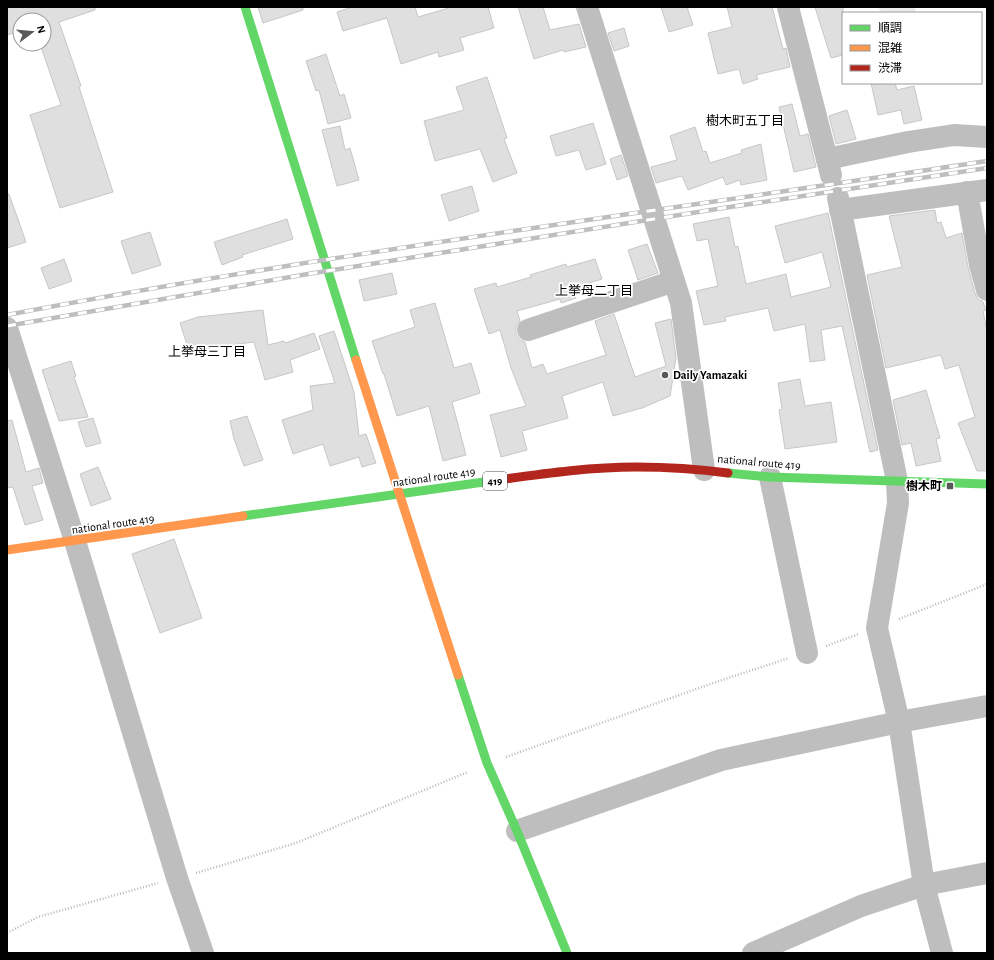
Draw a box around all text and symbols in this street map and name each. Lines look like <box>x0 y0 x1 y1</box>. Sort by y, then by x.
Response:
north arrow <box>12 12 52 52</box>
legend <box>842 12 982 84</box>
text: 順調 <box>878 22 902 34</box>
text: N <box>35 24 47 35</box>
text: 混雑 <box>878 41 902 54</box>
text: 渋滞 <box>878 62 902 74</box>
district label: 樹木町五丁目 <box>706 113 784 128</box>
district label: 上挙母二丁目 <box>555 283 633 298</box>
district label: 上挙母三丁目 <box>168 344 246 359</box>
place label: Daily Yamazaki <box>673 369 747 382</box>
marker: Daily Yamazaki <box>660 370 670 380</box>
street label: national route 419 <box>717 452 801 472</box>
street label: national route 419 <box>392 465 477 489</box>
road number: 419 <box>483 472 507 490</box>
place label: 樹木町 <box>906 479 942 492</box>
marker: 樹木町 <box>945 481 955 491</box>
street label: national route 419 <box>71 512 156 536</box>

